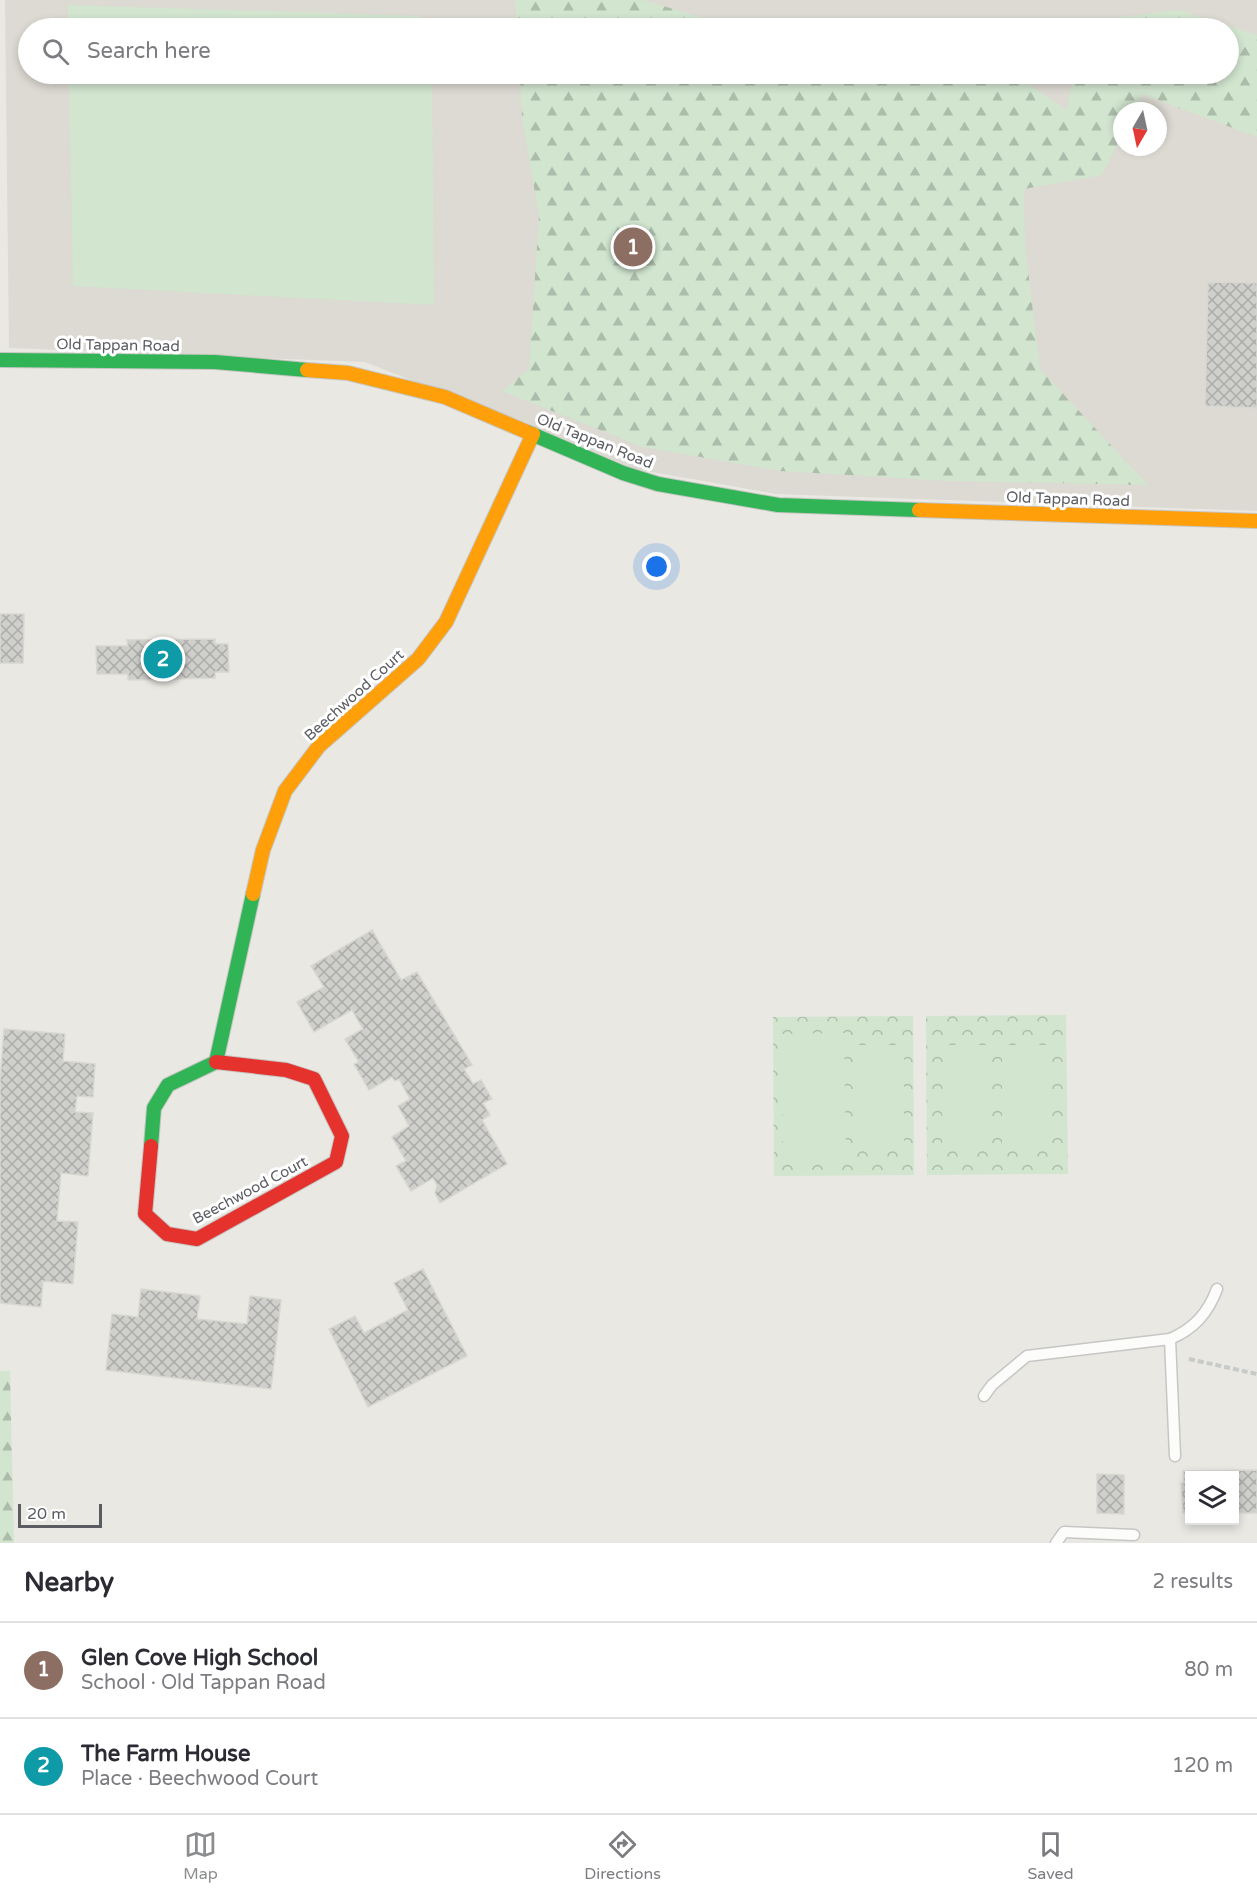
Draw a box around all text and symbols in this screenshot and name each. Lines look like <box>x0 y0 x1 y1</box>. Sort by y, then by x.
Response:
search box <box>18 18 1239 84</box>
icon: search <box>39 35 72 68</box>
text: Search here <box>87 38 211 64</box>
north arrow <box>1113 102 1167 156</box>
pin: 1 <box>614 224 652 270</box>
street label: Old Tappan Road <box>56 335 180 355</box>
street label: Old Tappan Road <box>534 410 656 472</box>
street label: Old Tappan Road <box>1006 488 1130 510</box>
your location <box>642 552 671 581</box>
pin: 2 <box>144 636 182 682</box>
street label: Beechwood Court <box>301 645 408 744</box>
street label: Beechwood Court <box>189 1152 311 1228</box>
map controls <box>1185 1471 1239 1525</box>
button: layers <box>1185 1471 1239 1525</box>
scale bar <box>18 1501 102 1528</box>
text: 20 m <box>27 1504 66 1524</box>
text: Nearby <box>24 1567 114 1598</box>
text: 2 results <box>1153 1570 1233 1594</box>
text: Glen Cove High School <box>81 1645 318 1671</box>
text: 1 <box>37 1658 50 1682</box>
text: 80 m <box>1184 1658 1233 1682</box>
text: School · Old Tappan Road <box>81 1671 326 1695</box>
text: The Farm House <box>81 1741 250 1767</box>
text: 2 <box>37 1754 50 1778</box>
text: 120 m <box>1172 1754 1233 1778</box>
text: Place · Beechwood Court <box>81 1767 318 1791</box>
tab: Map <box>183 1828 218 1884</box>
tab: Directions <box>584 1828 661 1884</box>
tab: Saved <box>1027 1828 1074 1884</box>

